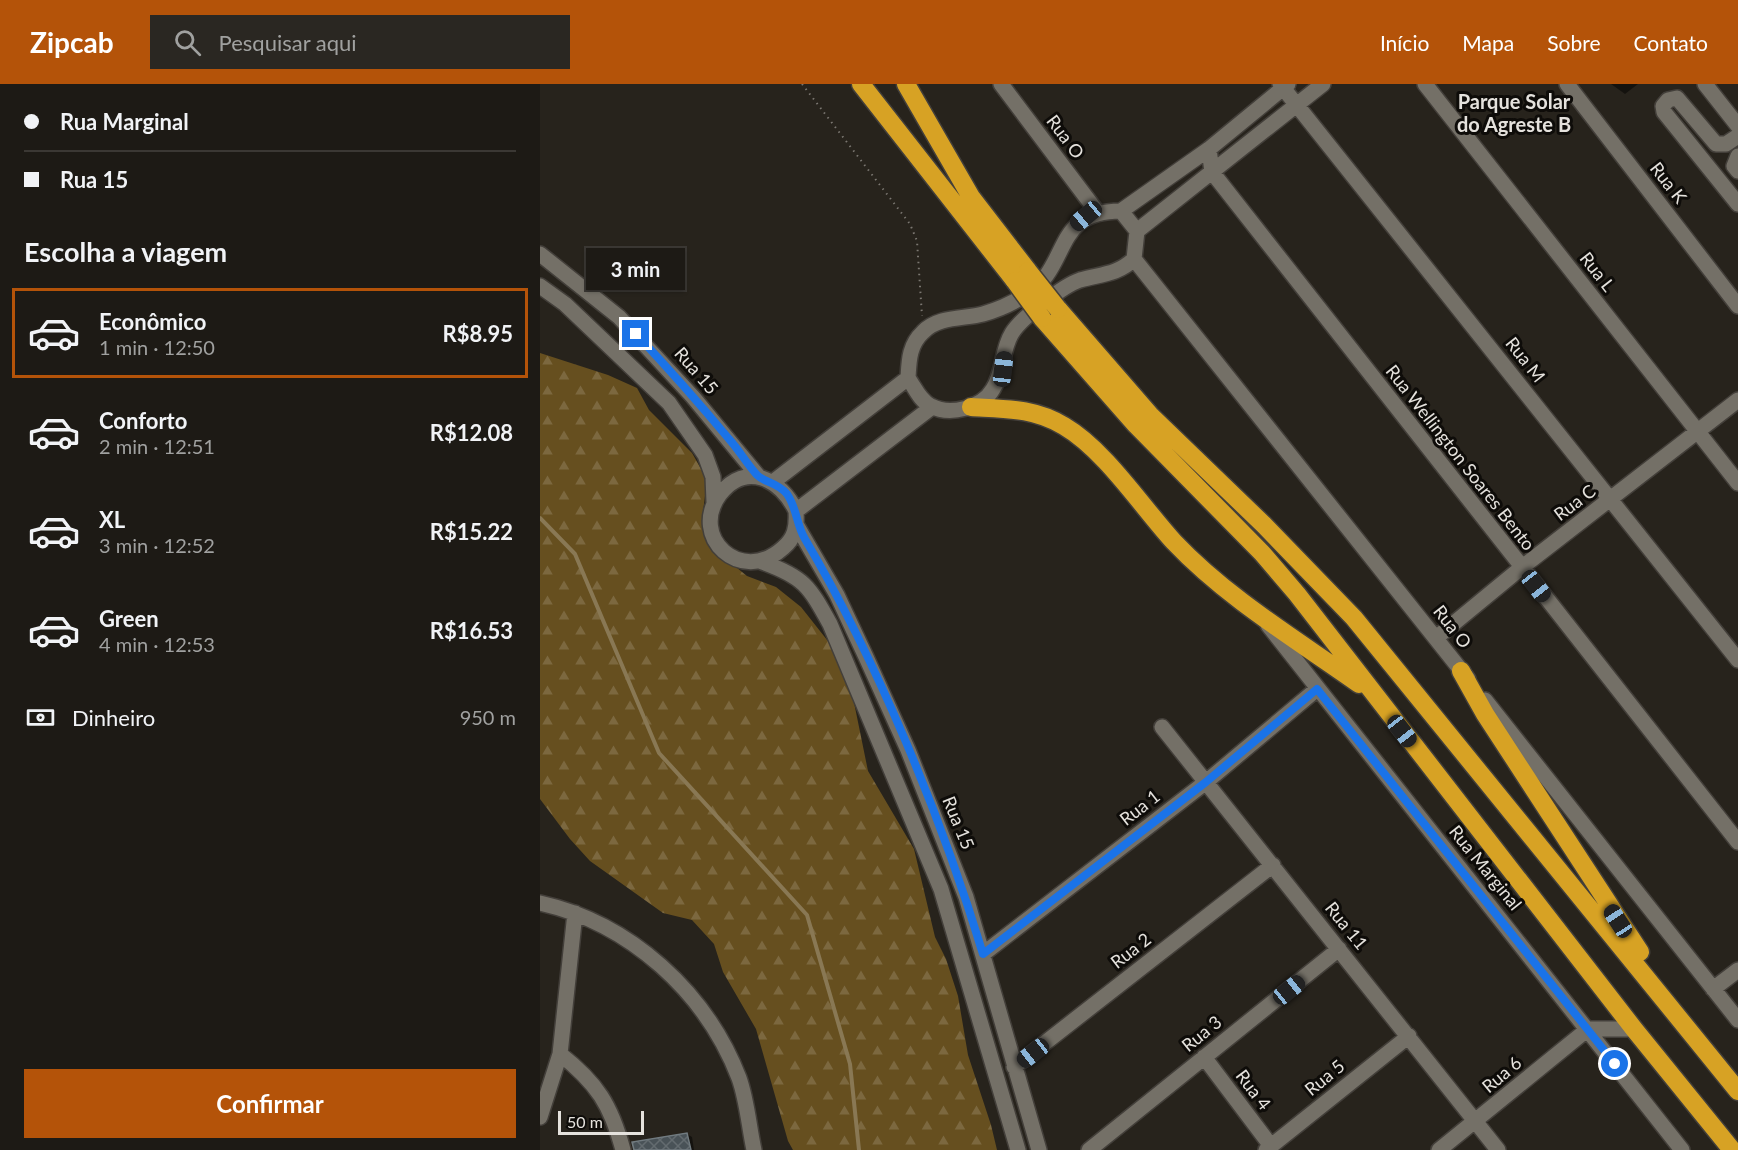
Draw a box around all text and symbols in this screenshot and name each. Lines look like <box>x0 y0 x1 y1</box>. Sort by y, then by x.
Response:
search box <box>150 15 570 69</box>
text: Zipcab <box>30 25 114 59</box>
icon: search <box>171 26 204 59</box>
text: Pesquisar aqui <box>219 29 357 56</box>
text: Início <box>1380 30 1429 55</box>
text: Mapa <box>1462 30 1514 55</box>
text: Sobre <box>1547 30 1600 55</box>
text: Contato <box>1633 30 1708 55</box>
district label: Parque Solar do Agreste B <box>1457 89 1571 136</box>
text: Rua Marginal <box>60 108 189 135</box>
street label: Rua O <box>1042 110 1089 163</box>
street label: Rua K <box>1646 157 1692 208</box>
text: Rua 15 <box>60 166 128 193</box>
car <box>1066 198 1106 234</box>
text: Escolha a viagem <box>24 235 227 268</box>
callout: 3 min <box>586 247 686 289</box>
street label: Rua L <box>1576 247 1620 295</box>
text: 3 min <box>611 257 660 281</box>
icon: car <box>27 306 81 360</box>
text: Econômico <box>99 308 206 335</box>
text: R$8.95 <box>443 320 513 347</box>
route end <box>622 320 649 347</box>
street label: Rua M <box>1501 332 1550 386</box>
text: 1 min · 12:50 <box>99 335 215 359</box>
street label: Rua 15 <box>670 342 723 398</box>
car <box>992 350 1014 388</box>
street label: Rua Wellington Soares Bento <box>1382 360 1540 555</box>
icon: car <box>27 405 81 459</box>
text: Conforto <box>99 407 187 434</box>
text: R$12.08 <box>430 419 513 446</box>
text: 2 min · 12:51 <box>99 434 215 458</box>
street label: Rua C <box>1549 479 1600 525</box>
icon: car <box>27 504 81 558</box>
text: XL <box>99 506 125 533</box>
text: R$15.22 <box>430 518 513 545</box>
text: 3 min · 12:52 <box>99 533 215 557</box>
car <box>1518 566 1554 606</box>
street label: Rua O <box>1429 600 1477 652</box>
icon: car <box>27 603 81 657</box>
text: Green <box>99 605 159 632</box>
text: R$16.53 <box>430 617 513 644</box>
text: 4 min · 12:53 <box>99 632 215 656</box>
icon: cash <box>24 701 57 734</box>
text: Dinheiro <box>72 704 155 731</box>
text: 950 m <box>460 705 516 729</box>
car <box>1384 711 1420 751</box>
street label: Rua 1 <box>1115 785 1164 830</box>
street label: Rua 15 <box>938 793 980 852</box>
street label: Rua Marginal <box>1445 820 1527 914</box>
street label: Rua 11 <box>1321 897 1373 954</box>
car <box>1601 901 1635 941</box>
street label: Rua 2 <box>1106 928 1155 973</box>
car <box>1269 972 1309 1008</box>
street label: Rua 3 <box>1177 1011 1226 1056</box>
car <box>1013 1035 1053 1071</box>
route start <box>1601 1050 1628 1077</box>
street label: Rua 6 <box>1477 1051 1526 1097</box>
street label: Rua 5 <box>1300 1055 1349 1100</box>
street label: Rua 4 <box>1231 1065 1276 1114</box>
button: Confirmar <box>24 1069 516 1138</box>
scale bar <box>558 1108 644 1136</box>
text: 50 m <box>567 1112 603 1131</box>

